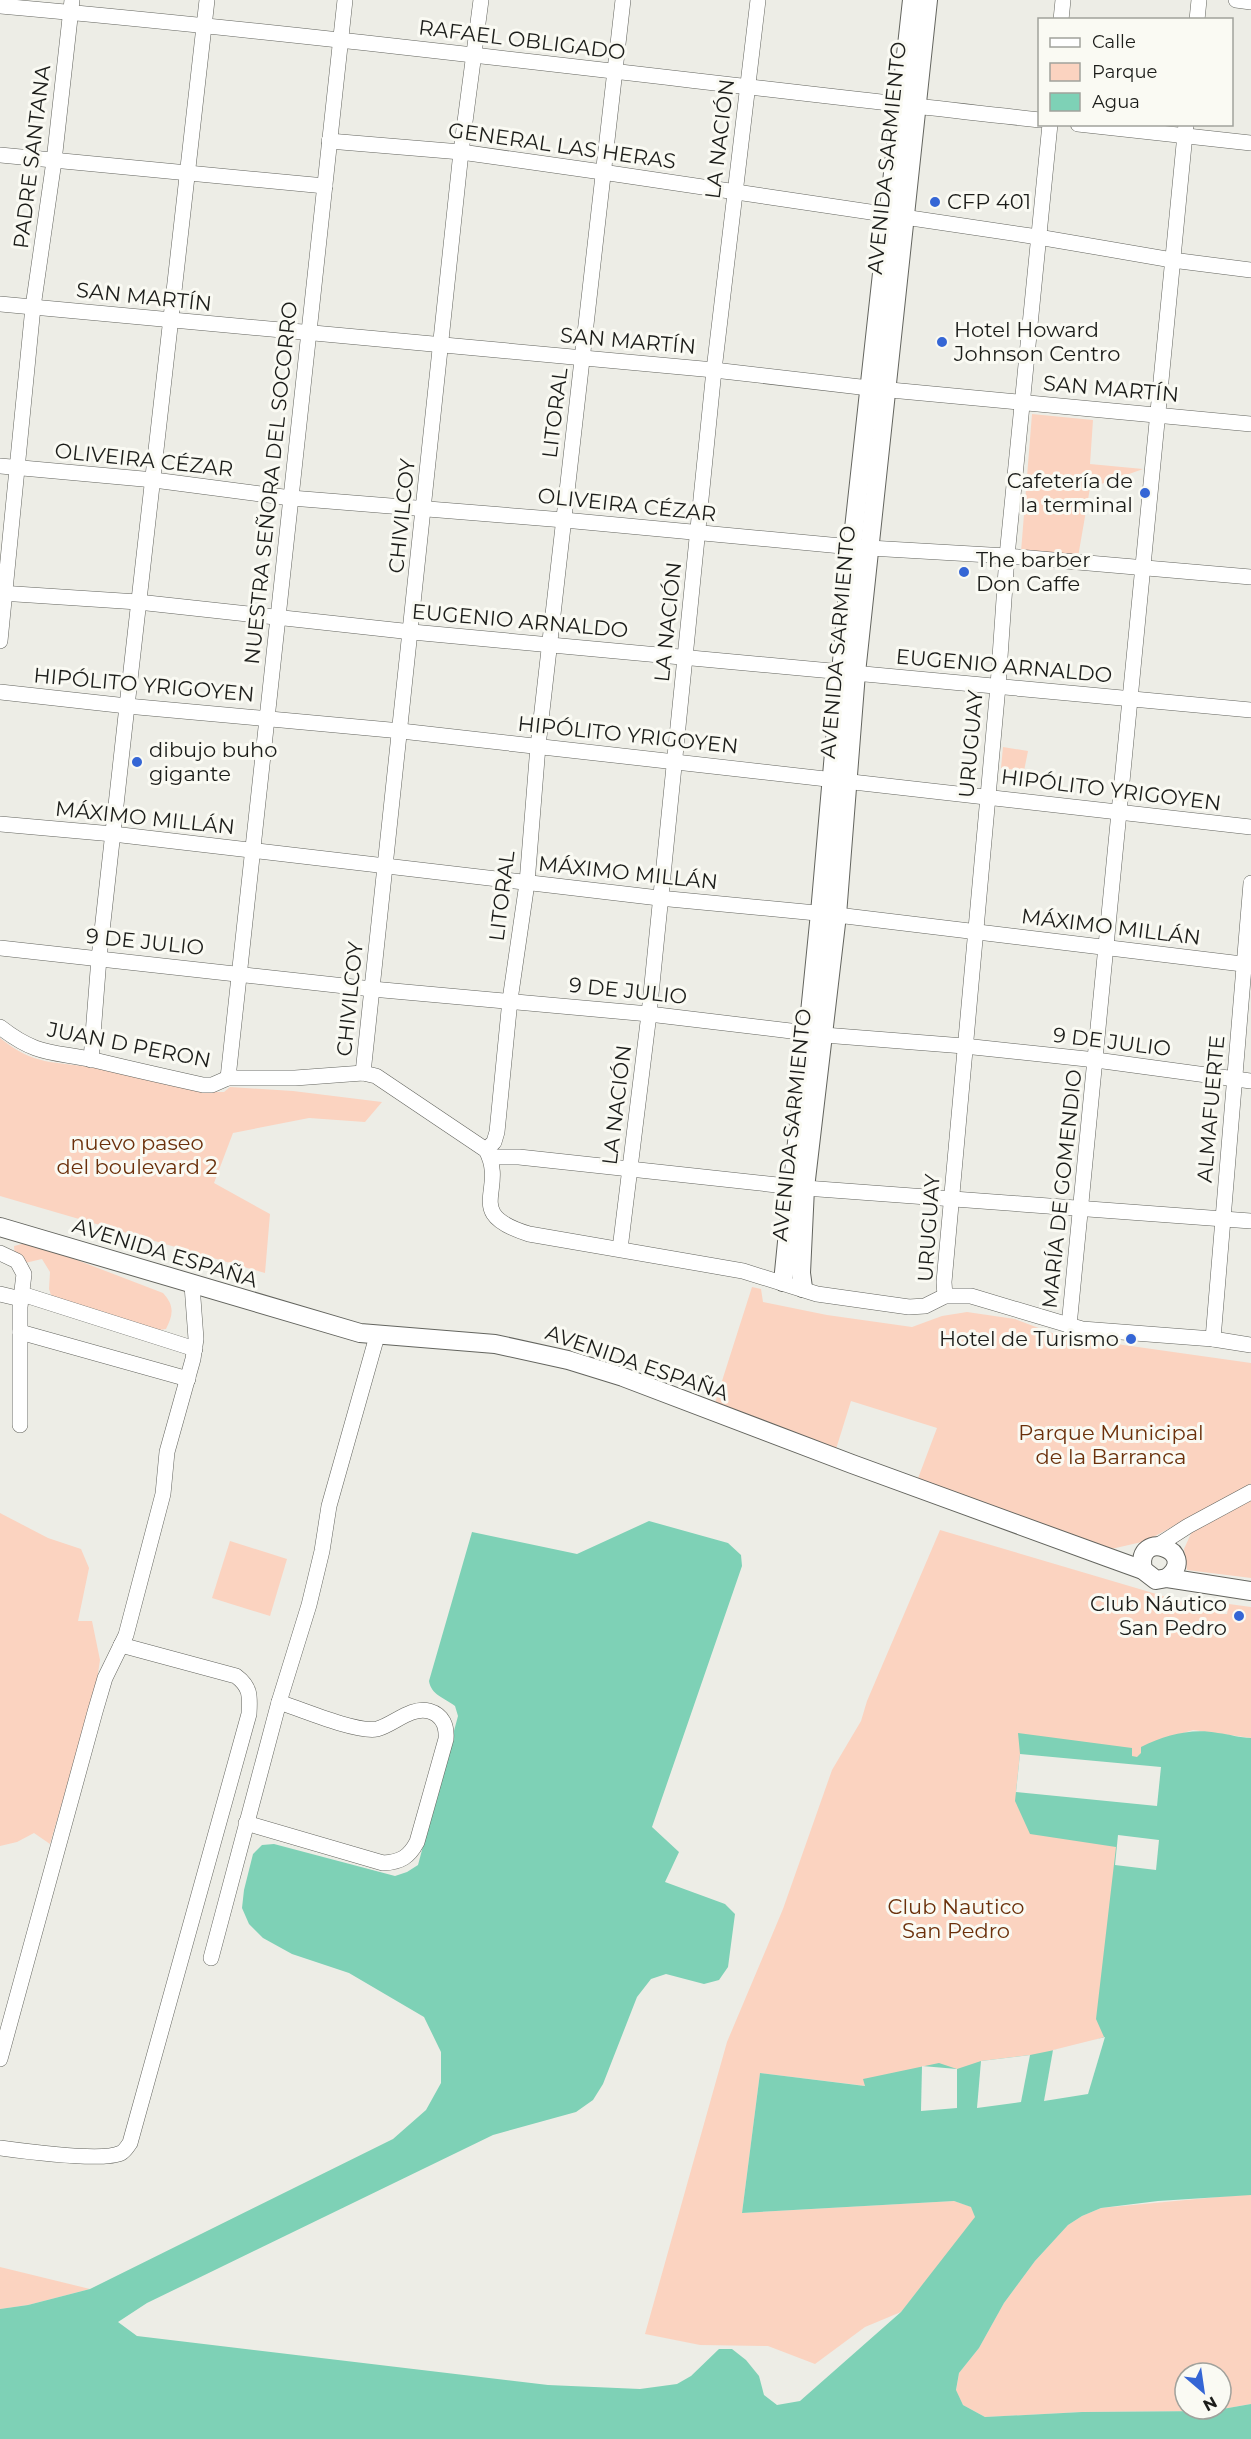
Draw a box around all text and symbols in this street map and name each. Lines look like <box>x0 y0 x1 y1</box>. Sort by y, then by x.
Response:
street label: RAFAEL OBLIGADO <box>417 14 627 65</box>
legend <box>1038 18 1233 126</box>
text: Calle <box>1092 31 1136 53</box>
street label: AVENIDA SARMIENTO <box>862 40 911 276</box>
text: Parque <box>1092 61 1158 83</box>
street label: PADRE SANTANA <box>8 63 55 250</box>
street label: LA NACIÓN <box>700 77 739 200</box>
text: Agua <box>1092 91 1140 113</box>
street label: GENERAL LAS HERAS <box>447 117 678 174</box>
place label: CFP 401 <box>947 189 1031 214</box>
marker: CFP 401 <box>928 195 942 209</box>
street label: SAN MARTÍN <box>75 277 213 316</box>
street label: NUESTRA SEÑORA DEL SOCORRO <box>239 300 302 666</box>
place label: Hotel Howard Johnson Centro <box>953 317 1120 366</box>
street label: SAN MARTÍN <box>559 322 697 359</box>
marker: Hotel Howard Johnson Centro <box>935 335 949 349</box>
street label: LITORAL <box>537 366 573 460</box>
street label: SAN MARTÍN <box>1042 370 1180 407</box>
street label: OLIVEIRA CÉZAR <box>54 438 235 481</box>
street label: CHIVILCOY <box>383 457 420 575</box>
place label: Cafetería de la terminal <box>1007 468 1133 517</box>
street label: OLIVEIRA CÉZAR <box>537 483 718 526</box>
marker: Cafetería de la terminal <box>1138 486 1152 500</box>
street label: AVENIDA SARMIENTO <box>815 524 860 760</box>
place label: The barber Don Caffe <box>976 547 1091 596</box>
street label: LA NACIÓN <box>649 561 686 683</box>
marker: The barber Don Caffe <box>957 565 971 579</box>
street label: EUGENIO ARNALDO <box>411 599 629 642</box>
street label: EUGENIO ARNALDO <box>895 644 1113 687</box>
street label: HIPÓLITO YRIGOYEN <box>33 662 256 707</box>
street label: URUGUAY <box>953 688 988 799</box>
street label: HIPÓLITO YRIGOYEN <box>517 710 740 759</box>
place label: dibujo buho gigante <box>149 737 277 786</box>
marker: dibujo buho gigante <box>130 755 144 769</box>
street label: HIPÓLITO YRIGOYEN <box>1000 764 1223 815</box>
street label: MÁXIMO MILLÁN <box>54 796 236 839</box>
street label: LITORAL <box>484 849 520 943</box>
street label: MÁXIMO MILLÁN <box>537 851 719 894</box>
street label: MÁXIMO MILLÁN <box>1020 903 1202 950</box>
street label: 9 DE JULIO <box>85 923 205 960</box>
street label: CHIVILCOY <box>331 940 368 1058</box>
street label: 9 DE JULIO <box>568 972 688 1009</box>
street label: AVENIDA SARMIENTO <box>767 1007 816 1243</box>
street label: JUAN D PERON <box>44 1016 213 1073</box>
street label: 9 DE JULIO <box>1052 1022 1172 1061</box>
street label: ALMAFUERTE <box>1192 1034 1229 1184</box>
street label: LA NACIÓN <box>597 1043 636 1166</box>
street label: MARÍA DE GOMENDIO <box>1037 1068 1087 1310</box>
park label: nuevo paseo del boulevard 2 <box>57 1130 218 1179</box>
street label: URUGUAY <box>912 1172 945 1283</box>
street label: AVENIDA ESPAÑA <box>70 1212 262 1293</box>
street label: AVENIDA ESPAÑA <box>542 1319 733 1406</box>
place label: Hotel de Turismo <box>939 1326 1119 1351</box>
marker: Hotel de Turismo <box>1124 1332 1138 1346</box>
park label: Parque Municipal de la Barranca <box>1018 1420 1204 1469</box>
place label: Club Náutico San Pedro <box>1090 1591 1227 1640</box>
marker: Club Náutico San Pedro <box>1232 1609 1246 1623</box>
park label: Club Nautico San Pedro <box>888 1894 1024 1943</box>
north arrow <box>1173 2361 1233 2421</box>
text: N <box>1200 2392 1220 2415</box>

